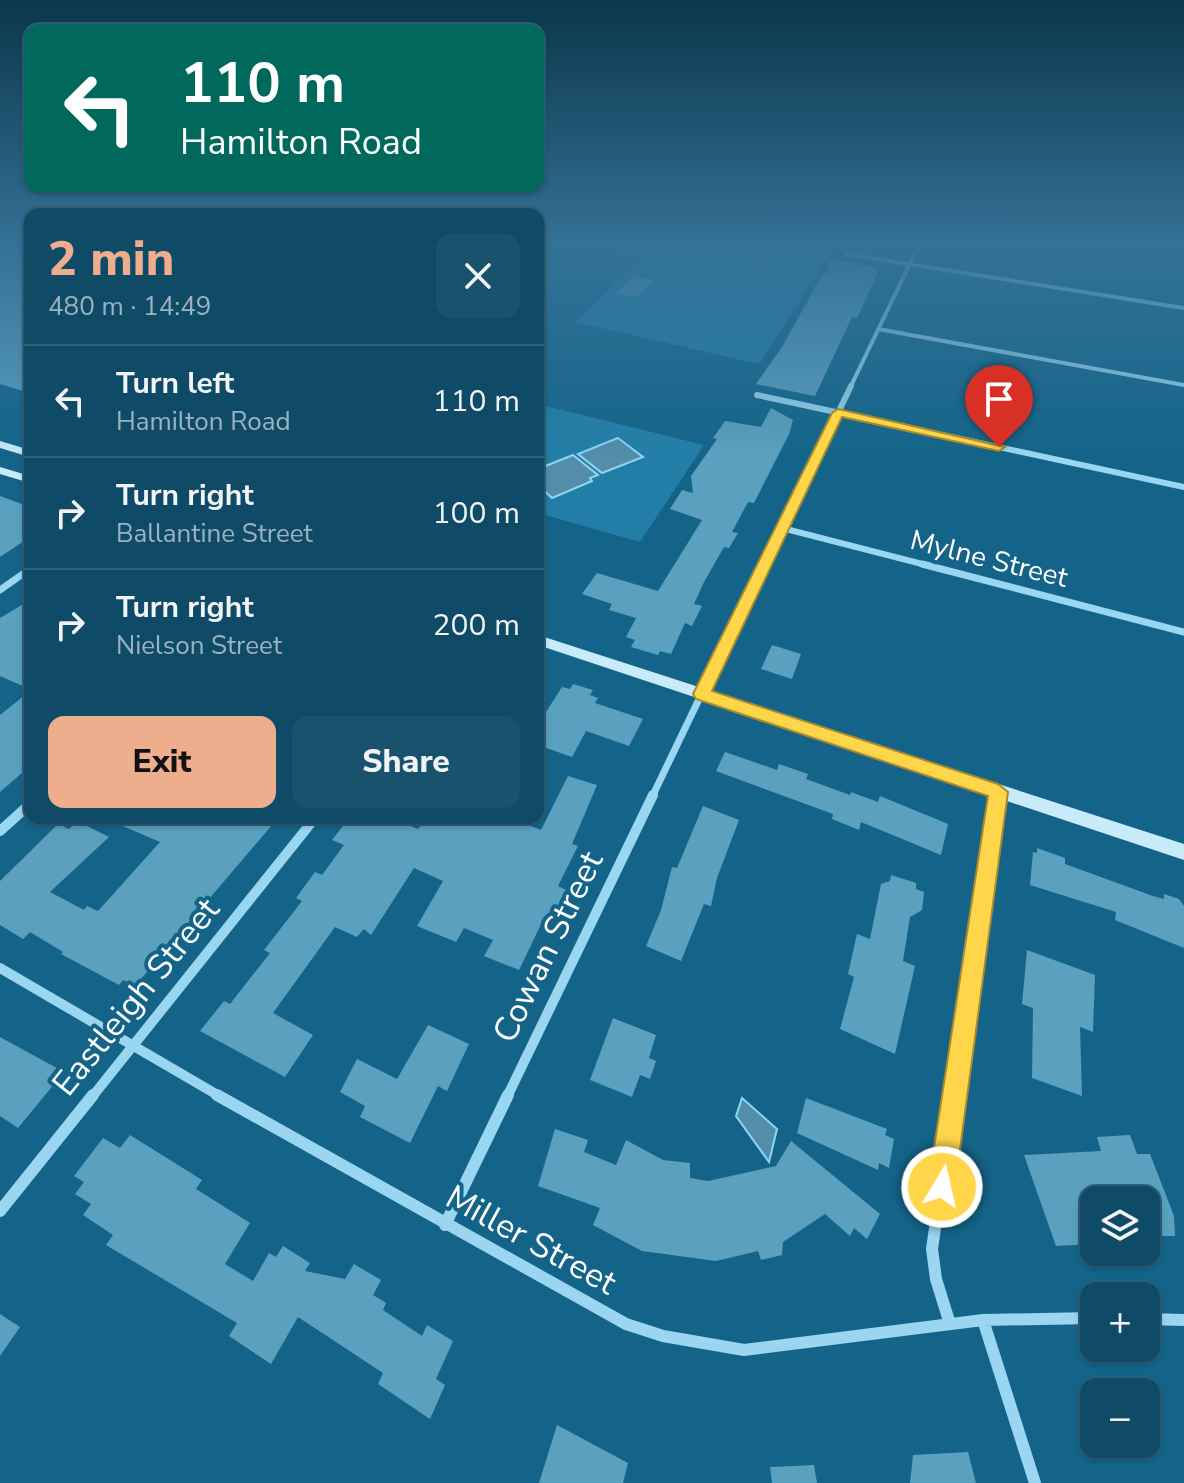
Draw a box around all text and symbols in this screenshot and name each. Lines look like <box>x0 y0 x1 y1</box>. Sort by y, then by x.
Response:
text: 110 m <box>180 45 345 122</box>
icon: left <box>48 56 152 160</box>
text: Hamilton Road <box>180 118 422 167</box>
text: 2 min <box>48 226 174 292</box>
button: close <box>436 234 520 318</box>
text: 480 m · 14:49 <box>48 289 211 324</box>
text: Turn left <box>116 363 234 404</box>
pin <box>965 365 1033 447</box>
icon: arrive <box>977 377 1021 421</box>
icon: left <box>48 379 92 423</box>
text: 110 m <box>433 381 520 422</box>
text: Hamilton Road <box>116 404 291 439</box>
text: Turn right <box>116 475 254 516</box>
icon: right <box>48 491 92 535</box>
text: 100 m <box>433 493 520 534</box>
text: Ballantine Street <box>116 516 313 551</box>
street label: Mylne Street <box>906 521 1072 597</box>
text: Turn right <box>116 587 254 628</box>
icon: right <box>48 603 92 647</box>
text: 200 m <box>433 605 520 646</box>
text: Nielson Street <box>116 628 282 663</box>
button: Exit <box>48 716 276 808</box>
button: Share <box>292 716 520 808</box>
street label: Cowan Street <box>482 843 615 1050</box>
street label: Eastleigh Street <box>42 888 231 1106</box>
position arrow <box>900 1145 984 1229</box>
street label: Miller Street <box>437 1174 626 1306</box>
map controls <box>1080 1186 1160 1458</box>
button: layers <box>1080 1186 1160 1266</box>
button: + <box>1080 1282 1160 1362</box>
button: − <box>1080 1378 1160 1458</box>

